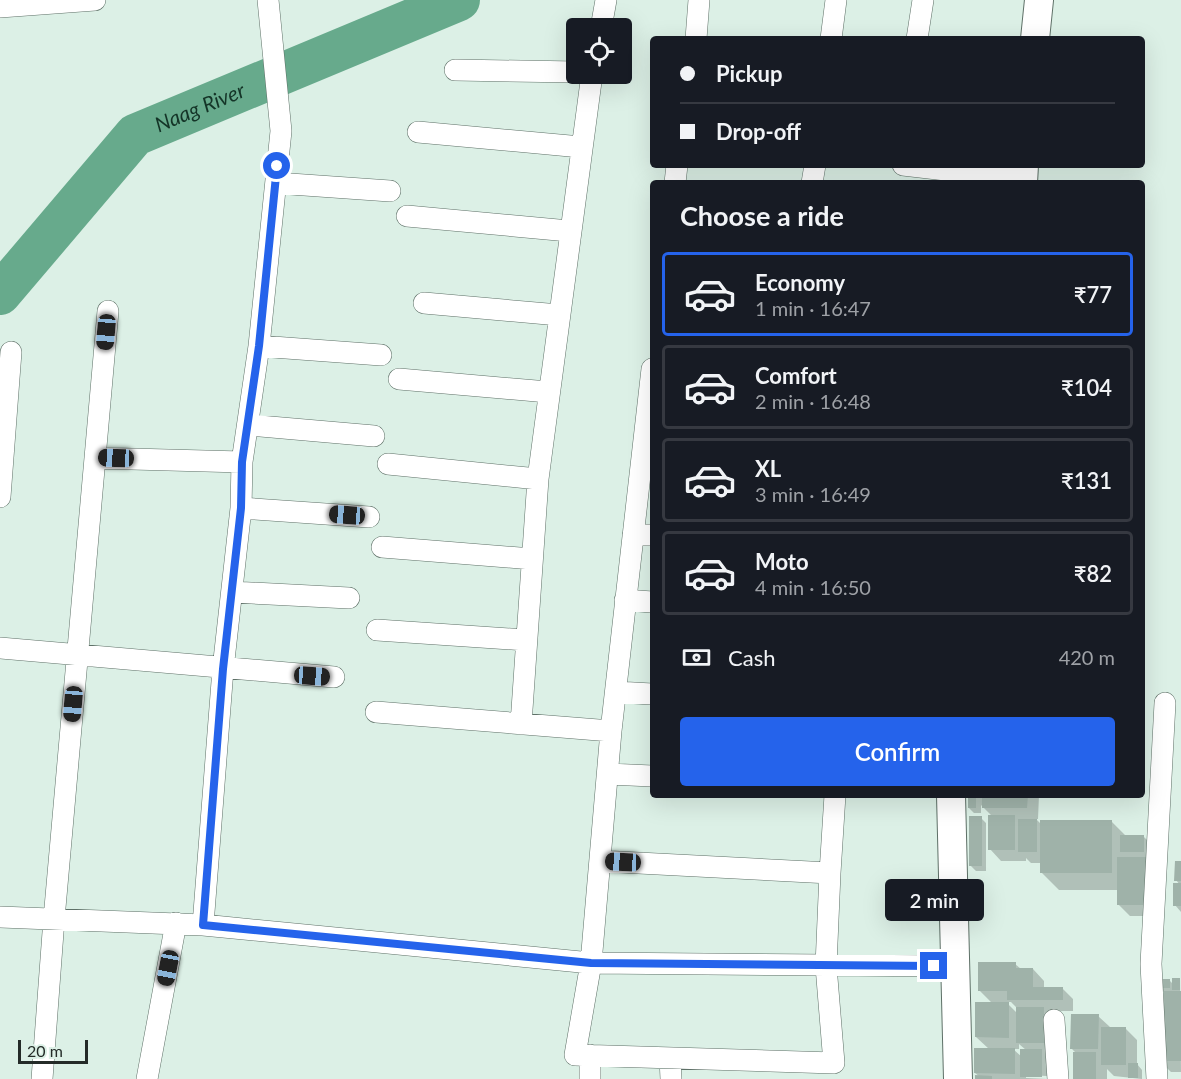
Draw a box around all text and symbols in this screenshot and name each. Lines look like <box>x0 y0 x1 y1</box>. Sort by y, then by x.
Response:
map controls <box>566 18 632 84</box>
button: locate <box>566 18 632 84</box>
text: Pickup <box>716 60 782 87</box>
water label: Naag River <box>151 76 249 136</box>
text: Drop-off <box>716 118 801 145</box>
route start <box>263 152 290 179</box>
text: Choose a ride <box>680 199 844 232</box>
icon: car <box>683 267 737 321</box>
text: Economy <box>755 269 845 296</box>
text: ₹77 <box>1074 281 1112 308</box>
text: 1 min · 16:47 <box>755 296 871 320</box>
car <box>95 313 117 351</box>
icon: car <box>683 360 737 414</box>
text: Comfort <box>755 362 837 389</box>
text: ₹104 <box>1061 374 1112 401</box>
text: 2 min · 16:48 <box>755 389 871 413</box>
car <box>98 448 134 468</box>
icon: car <box>683 453 737 507</box>
text: XL <box>755 455 781 482</box>
text: ₹131 <box>1061 467 1112 494</box>
text: 3 min · 16:49 <box>755 482 871 506</box>
car <box>328 505 366 525</box>
icon: car <box>683 546 737 600</box>
text: Moto <box>755 548 809 575</box>
text: ₹82 <box>1074 560 1112 587</box>
text: 4 min · 16:50 <box>755 575 871 599</box>
icon: cash <box>680 641 713 674</box>
text: Cash <box>728 644 775 671</box>
text: 420 m <box>1059 645 1115 669</box>
car <box>293 666 331 686</box>
car <box>62 685 84 723</box>
button: Confirm <box>680 717 1115 786</box>
car <box>605 852 641 872</box>
callout: 2 min <box>884 879 984 921</box>
text: 2 min <box>910 888 959 912</box>
car <box>156 949 180 987</box>
route end <box>920 952 947 979</box>
scale bar <box>18 1037 88 1064</box>
text: 20 m <box>27 1041 63 1060</box>

